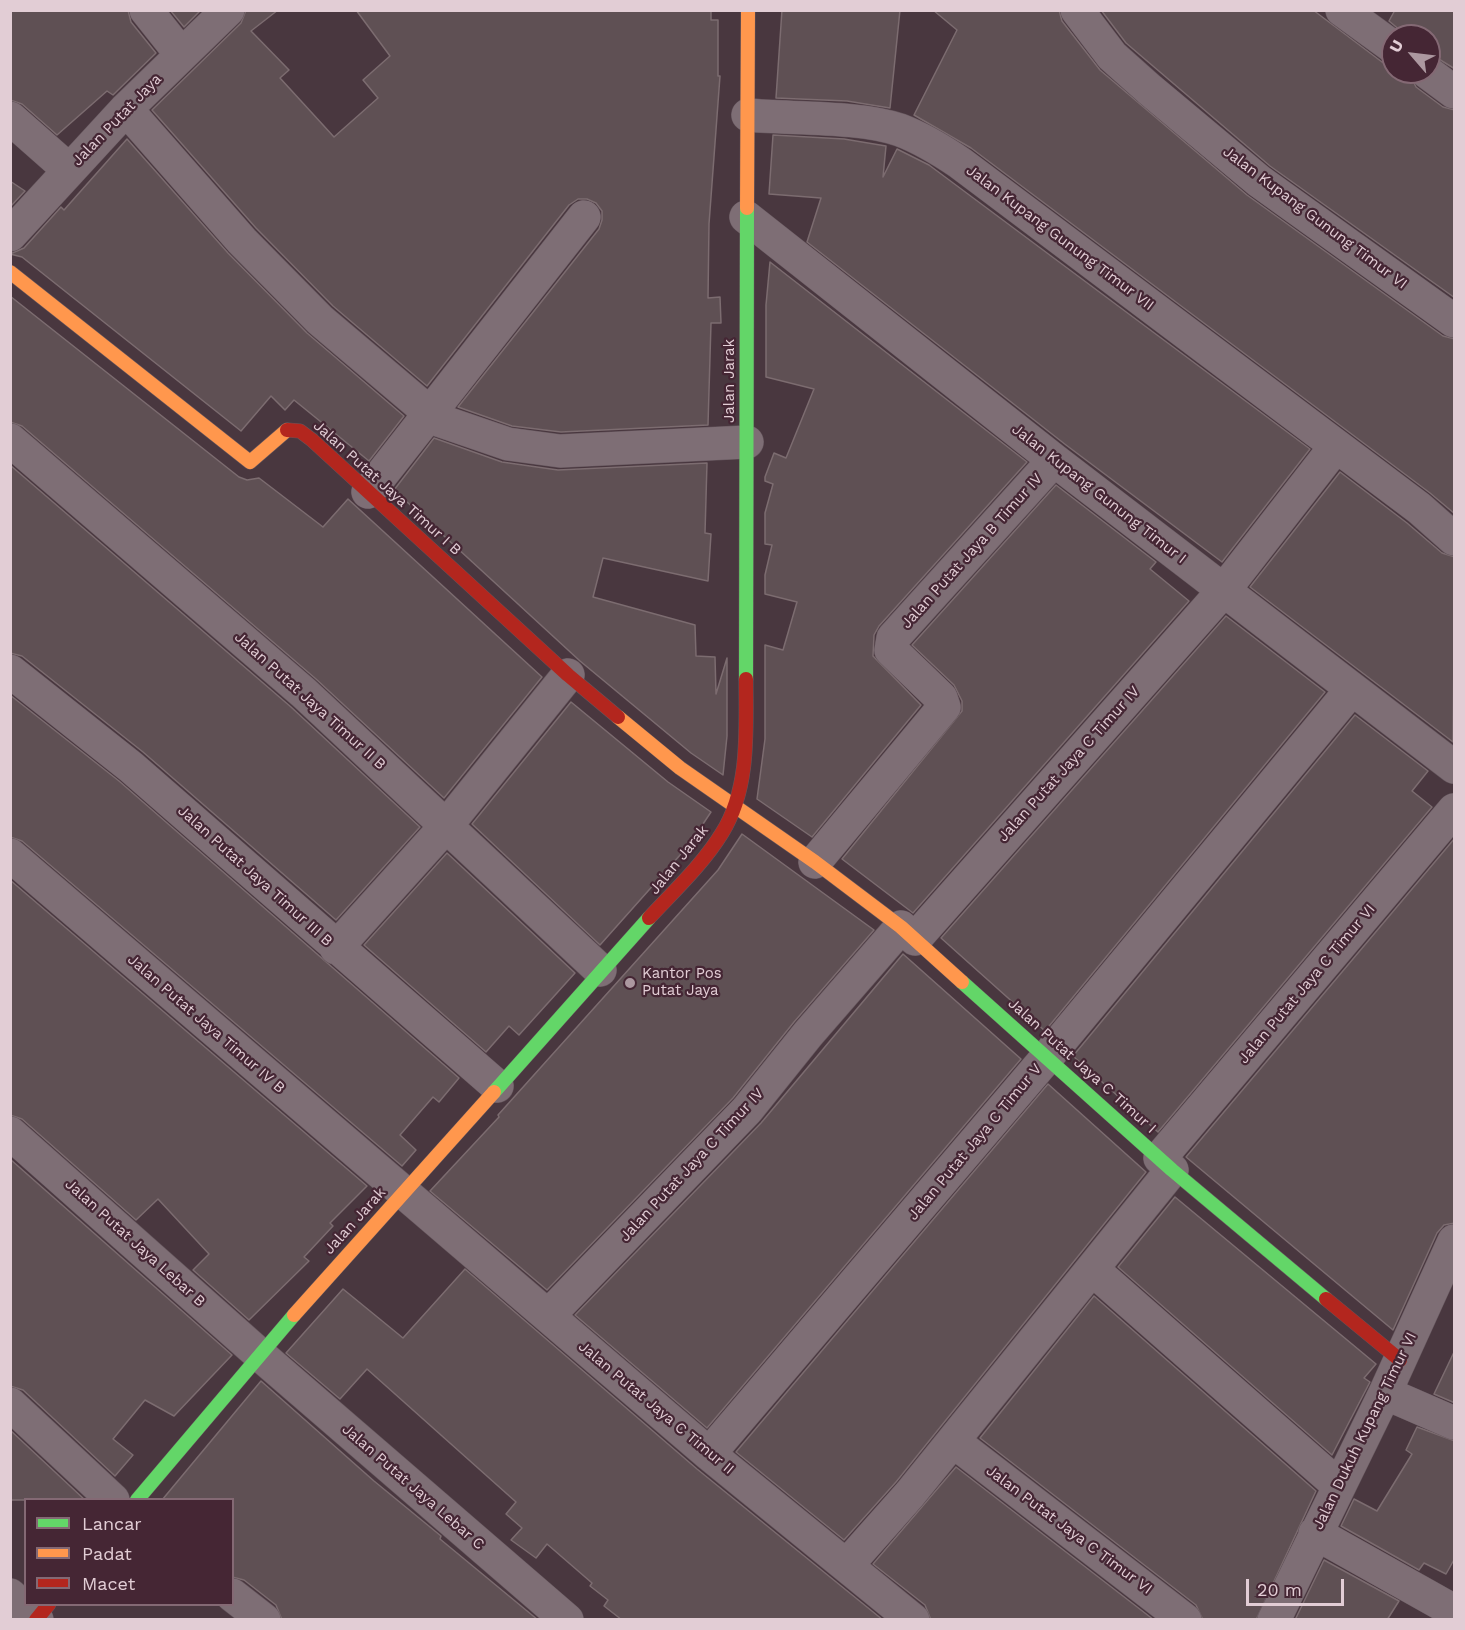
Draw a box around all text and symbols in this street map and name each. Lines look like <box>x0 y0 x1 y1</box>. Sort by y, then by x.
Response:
north arrow <box>1381 24 1441 84</box>
text: U <box>1385 37 1407 56</box>
street label: Jalan Putat Jaya <box>69 70 165 170</box>
street label: Jalan Kupang Gunung Timur VI <box>1219 143 1411 293</box>
street label: Jalan Kupang Gunung Timur VII <box>963 161 1157 315</box>
street label: Jalan Jarak <box>721 339 739 423</box>
street label: Jalan Putat Jaya Timur I B <box>309 417 465 559</box>
street label: Jalan Kupang Gunung Timur I <box>1008 420 1190 568</box>
street label: Jalan Putat Jaya B Timur IV <box>898 470 1046 632</box>
street label: Jalan Putat Jaya Timur II B <box>231 628 389 774</box>
street label: Jalan Putat Jaya C Timur IV <box>994 683 1144 845</box>
street label: Jalan Putat Jaya Timur III B <box>174 802 336 950</box>
street label: Jalan Jarak <box>646 822 712 898</box>
street label: Jalan Putat Jaya C Timur VI <box>1235 900 1379 1068</box>
street label: Jalan Putat Jaya Timur IV B <box>124 951 288 1097</box>
place label: Kantor Pos Putat Jaya <box>642 965 722 1000</box>
marker: Kantor Pos Putat Jaya <box>623 976 637 990</box>
street label: Jalan Putat Jaya C Timur I <box>1004 995 1160 1137</box>
street label: Jalan Putat Jaya C Timur V <box>904 1060 1046 1224</box>
street label: Jalan Putat Jaya C Timur IV <box>616 1085 768 1245</box>
street label: Jalan Putat Jaya Lebar B <box>61 1175 209 1311</box>
street label: Jalan Jarak <box>320 1184 390 1258</box>
street label: Jalan Dukuh Kupang Timur VI <box>1309 1329 1421 1533</box>
street label: Jalan Putat Jaya C Timur II <box>574 1338 738 1478</box>
street label: Jalan Putat Jaya Lebar C <box>338 1420 488 1554</box>
street label: Jalan Putat Jaya C Timur VI <box>983 1462 1155 1598</box>
legend <box>24 1498 234 1606</box>
text: Lancar <box>82 1513 142 1534</box>
text: Padat <box>82 1543 132 1564</box>
scale bar <box>1249 1567 1346 1605</box>
text: Macet <box>82 1573 135 1594</box>
text: 20 m <box>1257 1579 1302 1600</box>

